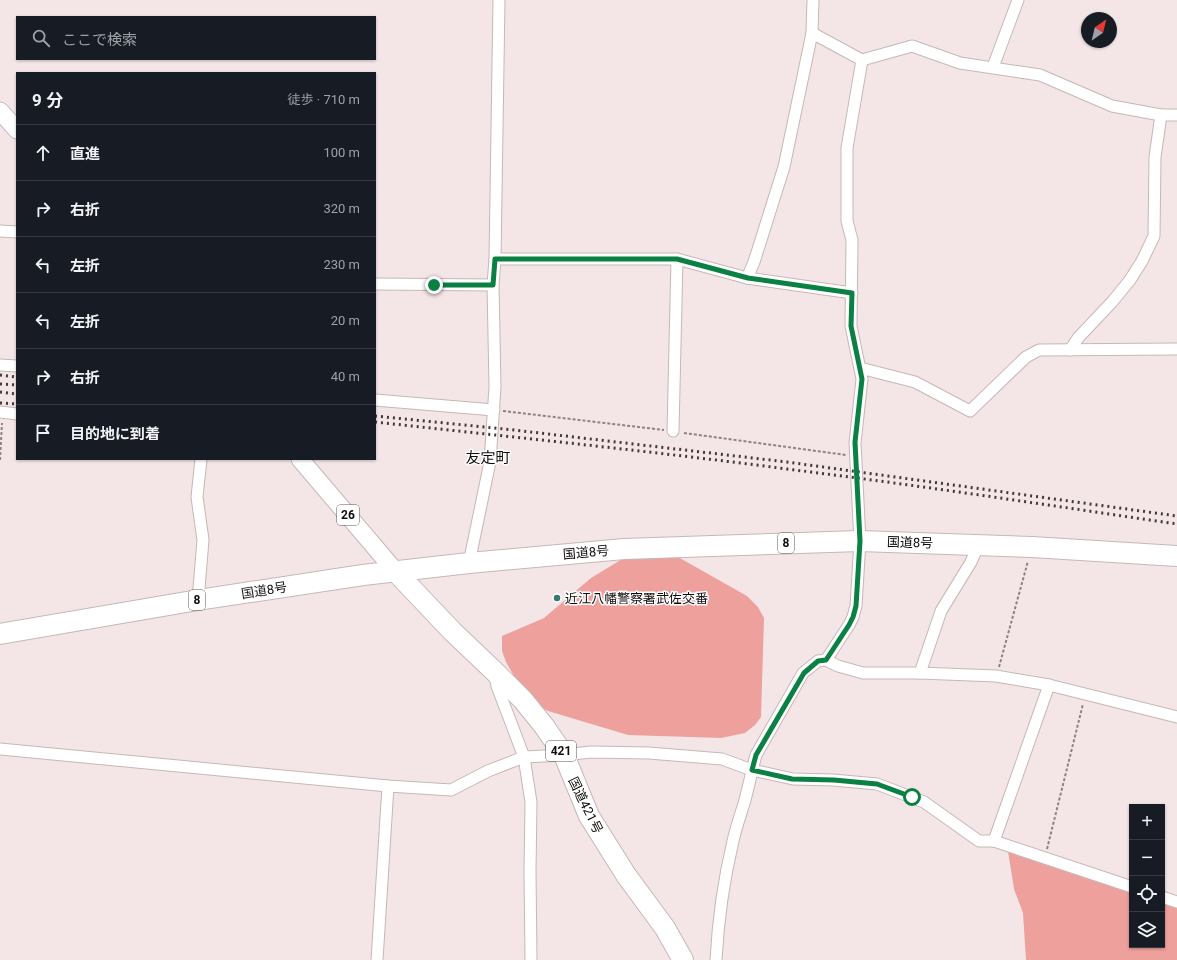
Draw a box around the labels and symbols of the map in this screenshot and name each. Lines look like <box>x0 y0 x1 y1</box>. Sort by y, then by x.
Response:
north arrow <box>1081 12 1117 48</box>
route end <box>425 276 443 294</box>
district label: 友定町 <box>465 449 511 467</box>
road number: 26 <box>337 505 359 525</box>
road number: 8 <box>778 533 794 553</box>
street label: 国道8号 <box>887 534 933 551</box>
street label: 国道8号 <box>562 543 610 562</box>
street label: 国道8号 <box>240 579 288 602</box>
road number: 8 <box>189 590 205 610</box>
place label: 近江八幡警察署武佐交番 <box>565 591 708 606</box>
marker: 近江八幡警察署武佐交番 <box>552 593 562 603</box>
road number: 421 <box>546 741 576 761</box>
street label: 国道421号 <box>565 775 606 836</box>
route start <box>903 788 921 806</box>

